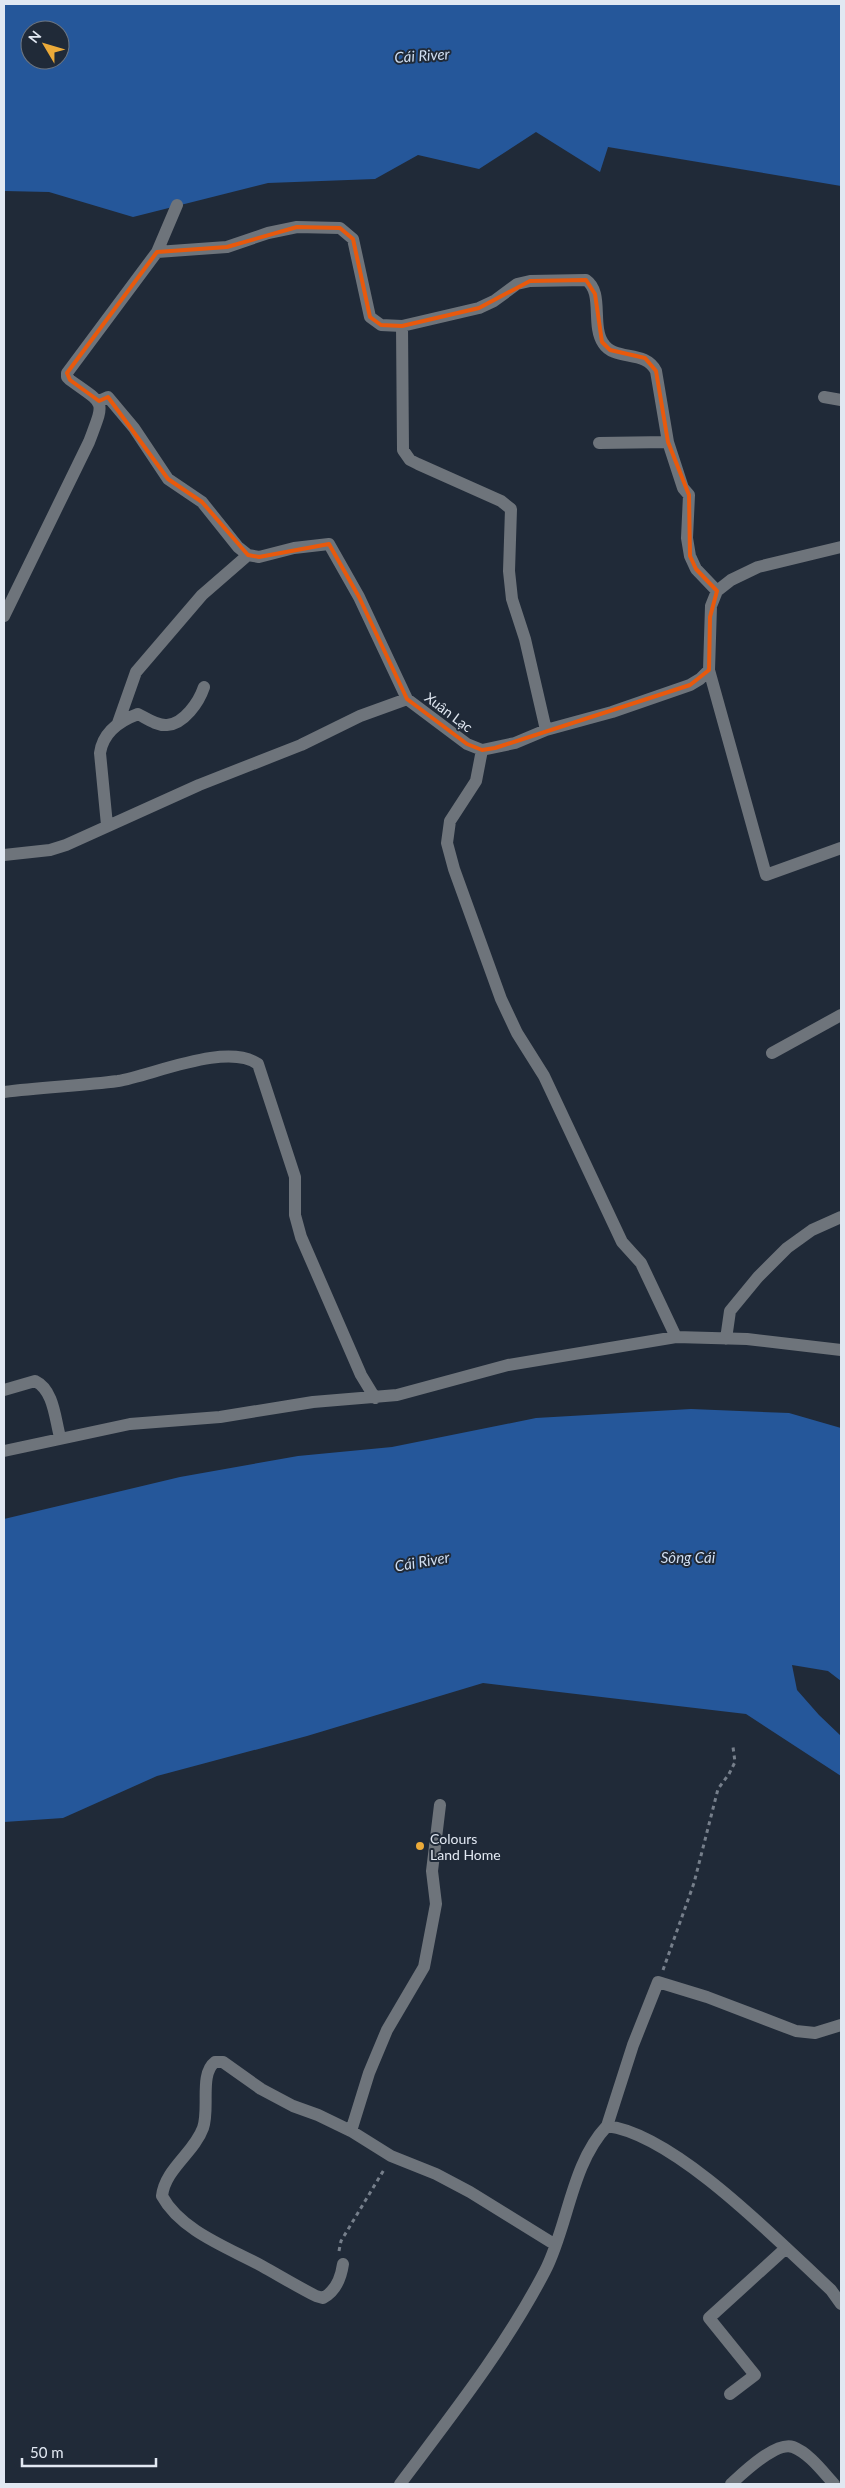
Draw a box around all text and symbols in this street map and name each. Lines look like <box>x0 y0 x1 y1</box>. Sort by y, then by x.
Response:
north arrow <box>20 20 70 70</box>
text: N <box>24 27 44 46</box>
water label: Cái River <box>394 44 451 66</box>
street label: Xuân Lạc <box>422 688 477 736</box>
water label: Cái River <box>393 1547 452 1575</box>
water label: Sông Cái <box>661 1548 716 1566</box>
place label: Colours Land Home <box>430 1830 501 1863</box>
marker: Colours Land Home <box>414 1840 426 1852</box>
scale bar <box>22 2436 156 2468</box>
text: 50 m <box>30 2443 64 2461</box>

